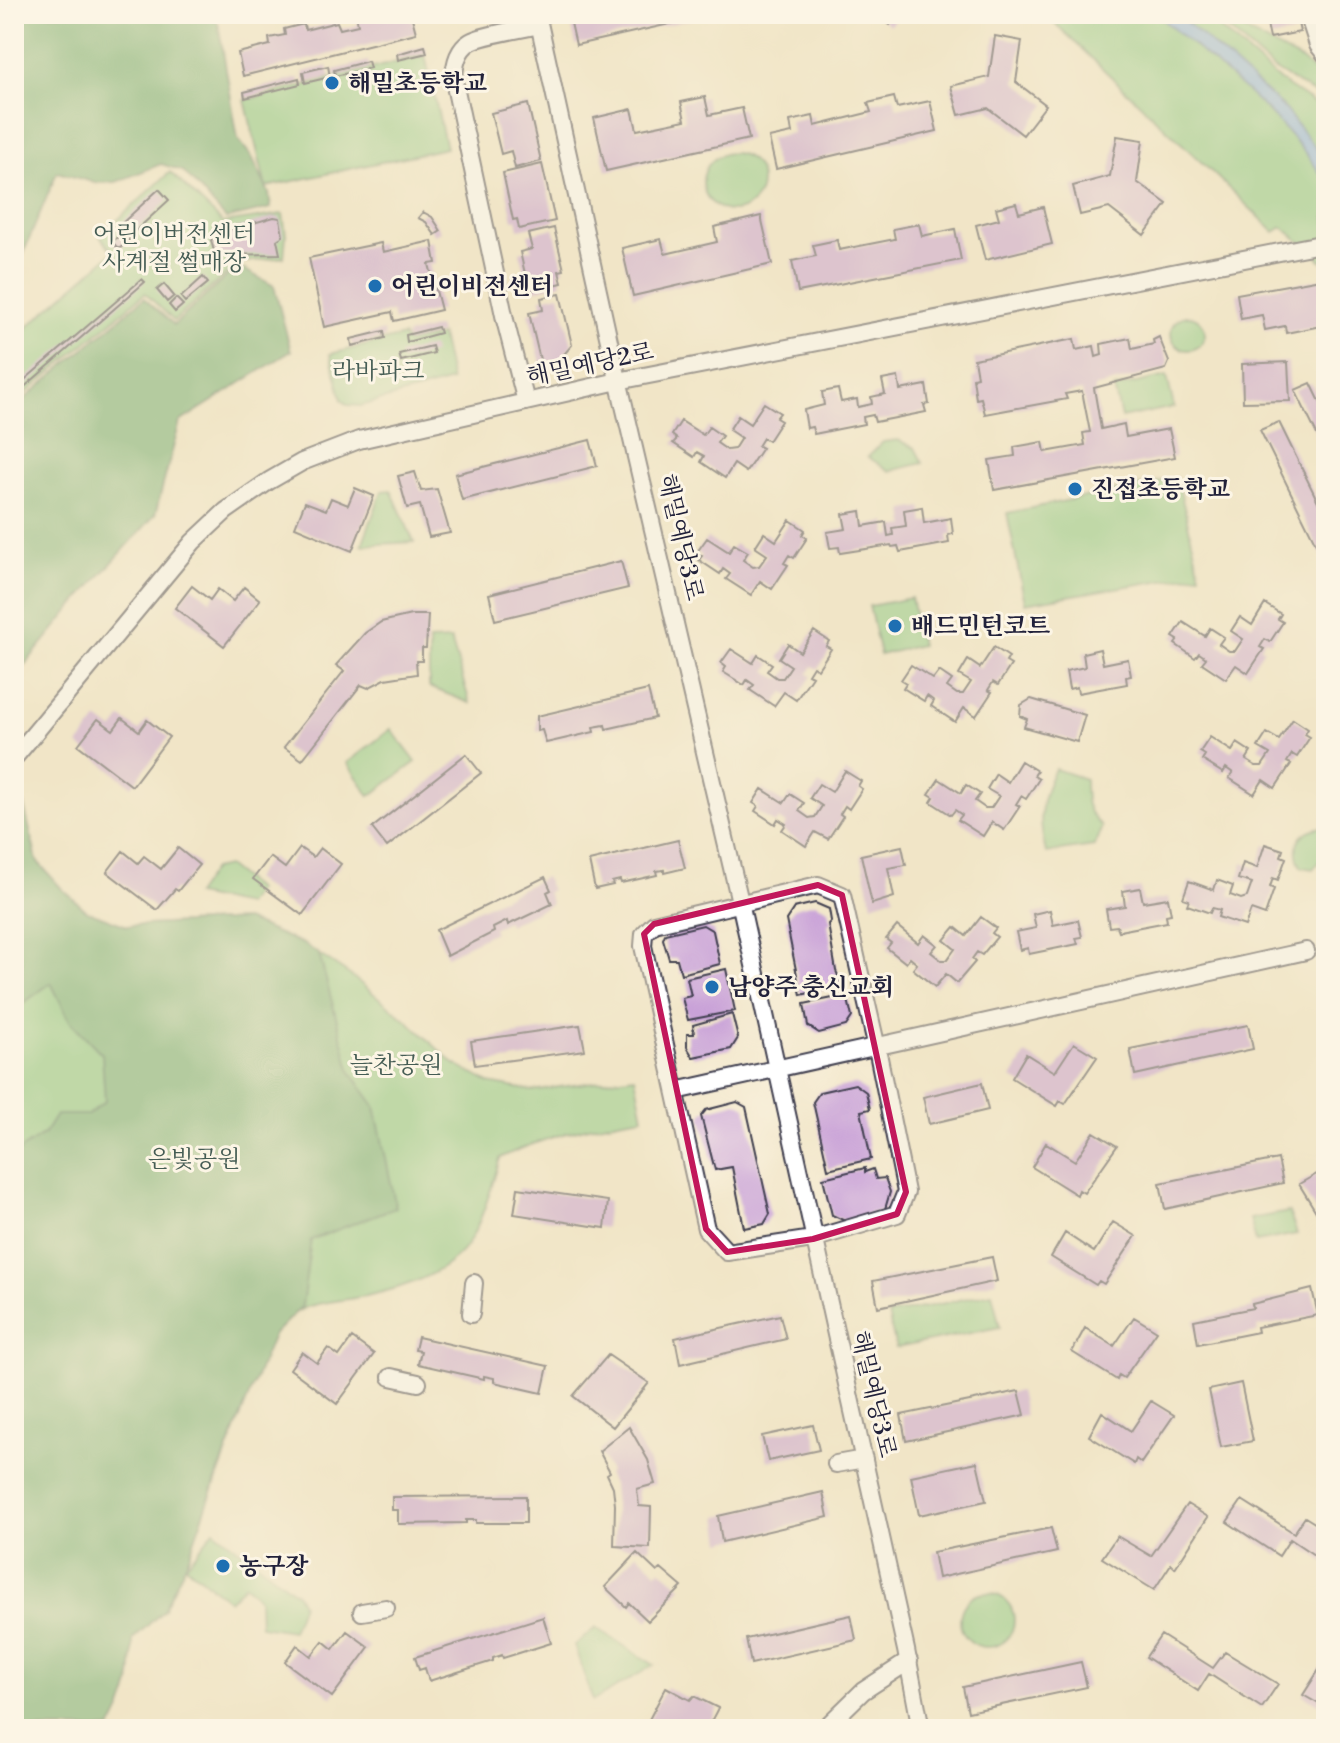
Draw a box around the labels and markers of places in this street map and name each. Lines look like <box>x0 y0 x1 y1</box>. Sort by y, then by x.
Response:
place label: 해밀초등학교 <box>348 69 487 99</box>
marker: 해밀초등학교 <box>323 74 341 92</box>
place label: 어린이비전센터 <box>391 272 553 302</box>
marker: 어린이비전센터 <box>366 277 384 295</box>
place label: 진접초등학교 <box>1091 475 1230 505</box>
marker: 진접초등학교 <box>1066 480 1084 498</box>
place label: 배드민턴코트 <box>911 612 1050 642</box>
marker: 배드민턴코트 <box>886 617 904 635</box>
place label: 남양주 충신교회 <box>728 973 894 1003</box>
marker: 남양주 충신교회 <box>703 978 721 996</box>
place label: 농구장 <box>239 1552 309 1582</box>
marker: 농구장 <box>214 1557 232 1575</box>

